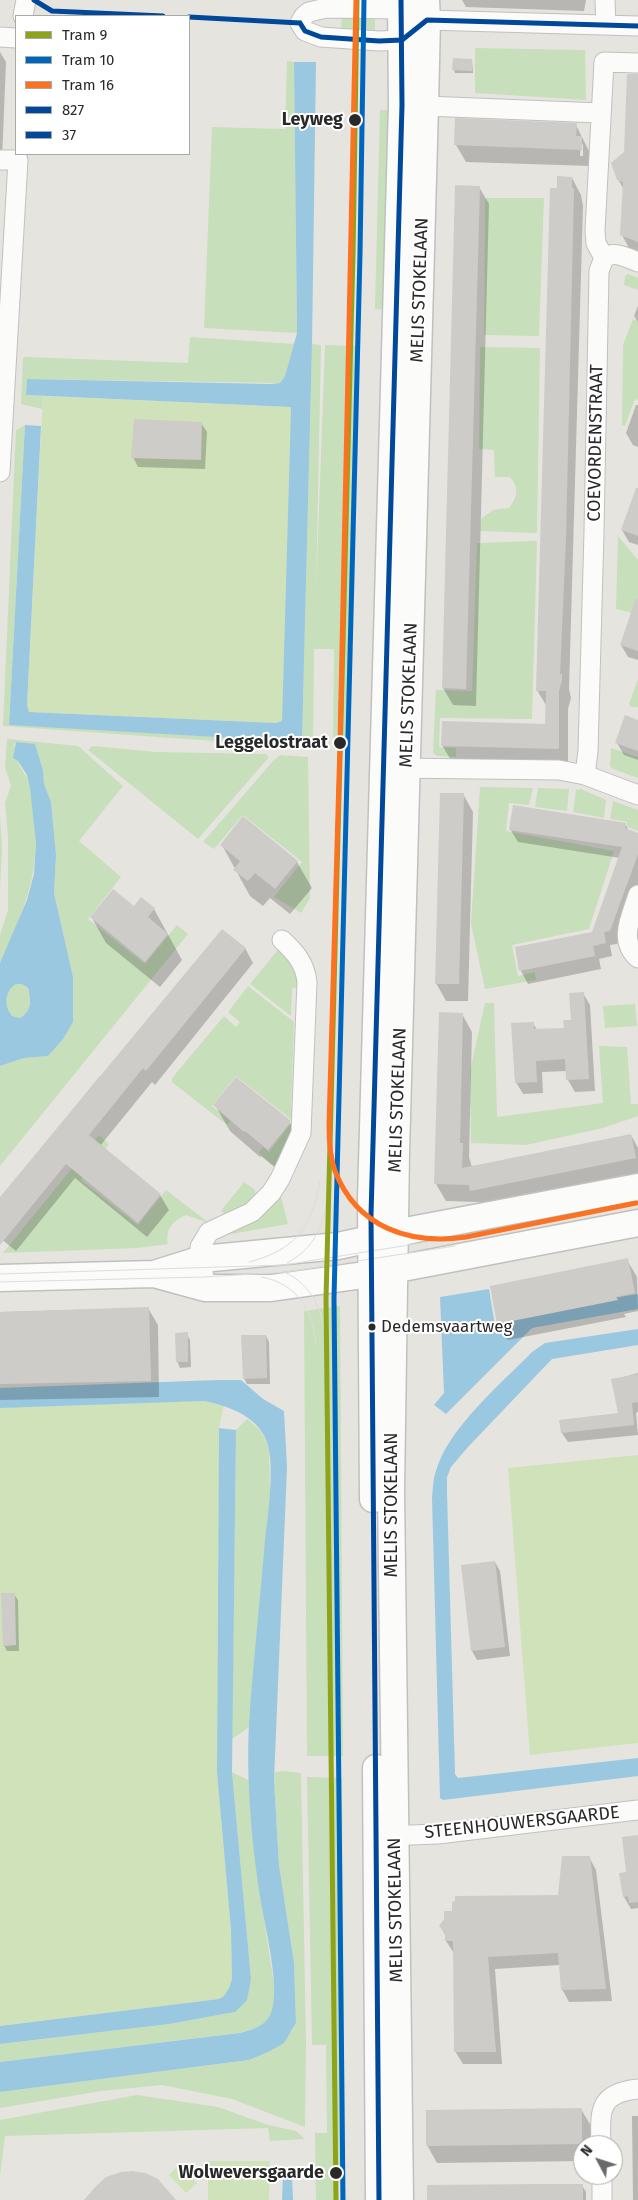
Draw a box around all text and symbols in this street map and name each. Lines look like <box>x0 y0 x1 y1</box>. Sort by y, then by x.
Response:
legend <box>15 15 190 155</box>
text: Tram 9 <box>62 26 107 44</box>
text: Tram 10 <box>62 51 114 69</box>
text: Tram 16 <box>62 76 114 94</box>
text: 827 <box>62 101 84 119</box>
place label: Leyweg <box>282 109 343 131</box>
marker: Leyweg <box>347 112 363 128</box>
text: 37 <box>62 126 76 144</box>
street label: MELIS STOKELAAN <box>407 217 433 363</box>
street label: COEVORDENSTRAAT <box>584 364 608 522</box>
street label: MELIS STOKELAAN <box>396 622 422 768</box>
place label: Leggelostraat <box>215 732 328 754</box>
marker: Leggelostraat <box>332 735 348 751</box>
street label: MELIS STOKELAAN <box>385 1027 411 1173</box>
place label: Dedemsvaartweg <box>381 1317 512 1337</box>
marker: Dedemsvaartweg <box>367 1322 377 1332</box>
street label: MELIS STOKELAAN <box>381 1432 403 1578</box>
street label: STEENHOUWERSGAARDE <box>423 1802 621 1844</box>
street label: MELIS STOKELAAN <box>384 1837 408 1983</box>
north arrow <box>573 2135 623 2185</box>
text: N <box>577 2142 596 2160</box>
place label: Wolweversgaarde <box>179 2162 324 2184</box>
marker: Wolweversgaarde <box>328 2165 344 2181</box>

